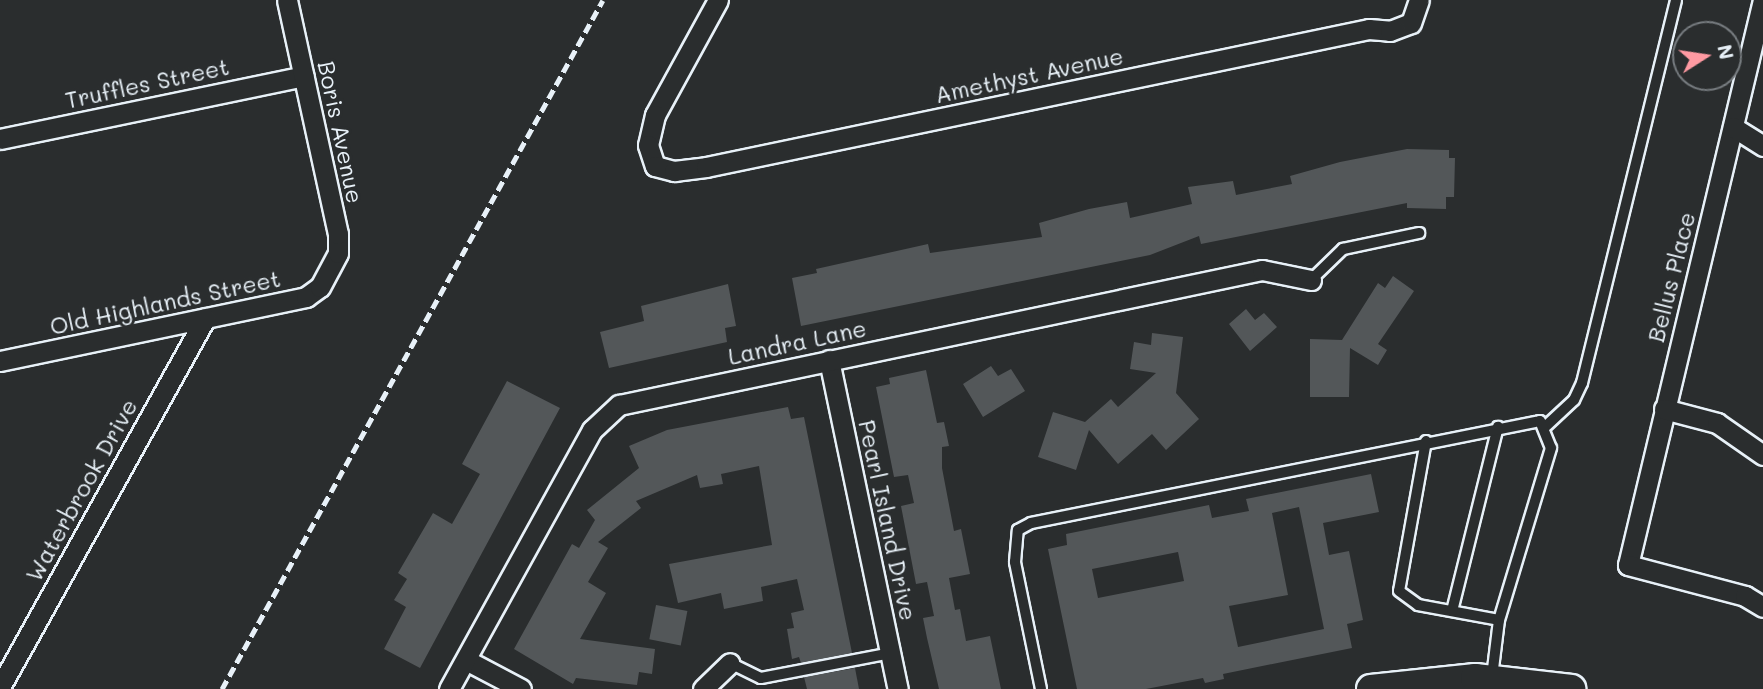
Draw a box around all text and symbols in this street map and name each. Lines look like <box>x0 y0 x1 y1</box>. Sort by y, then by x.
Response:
north arrow <box>1672 21 1742 91</box>
street label: Amethyst Avenue <box>932 42 1126 108</box>
text: N <box>1712 42 1740 62</box>
street label: Truffles Street <box>63 52 231 114</box>
street label: Boris Avenue <box>312 58 370 206</box>
street label: Bellus Place <box>1642 209 1700 345</box>
street label: Old Highlands Street <box>47 264 283 340</box>
street label: Landra Lane <box>725 314 869 370</box>
street label: Waterbrook Drive <box>19 394 143 586</box>
street label: Pearl Island Drive <box>853 417 923 623</box>

